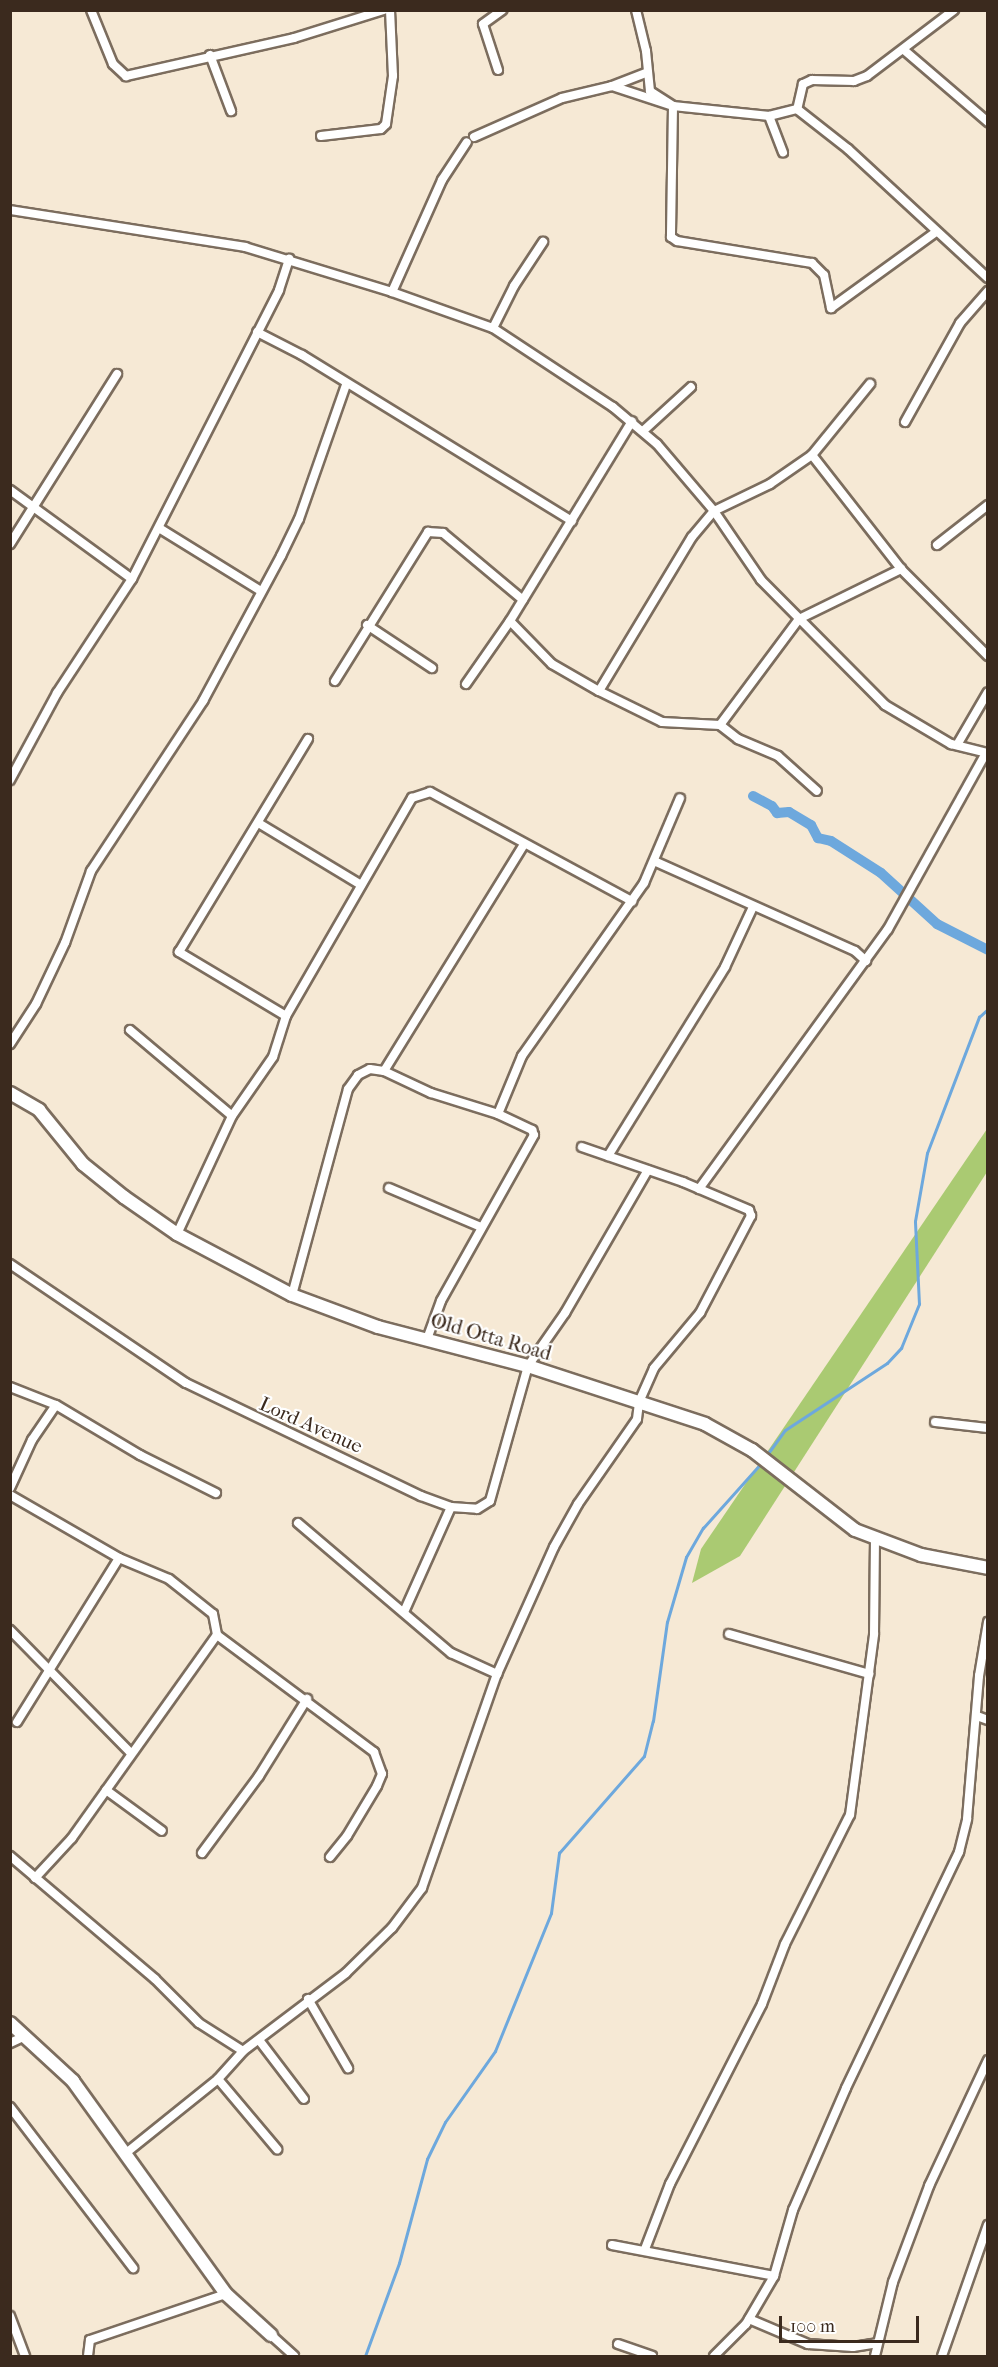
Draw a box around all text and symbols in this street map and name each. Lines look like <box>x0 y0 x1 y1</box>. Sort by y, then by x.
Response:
street label: Old Otta Road <box>428 1308 554 1366</box>
street label: Lord Avenue <box>256 1392 366 1458</box>
scale bar <box>782 2304 922 2342</box>
text: 100 m <box>790 2316 835 2337</box>

